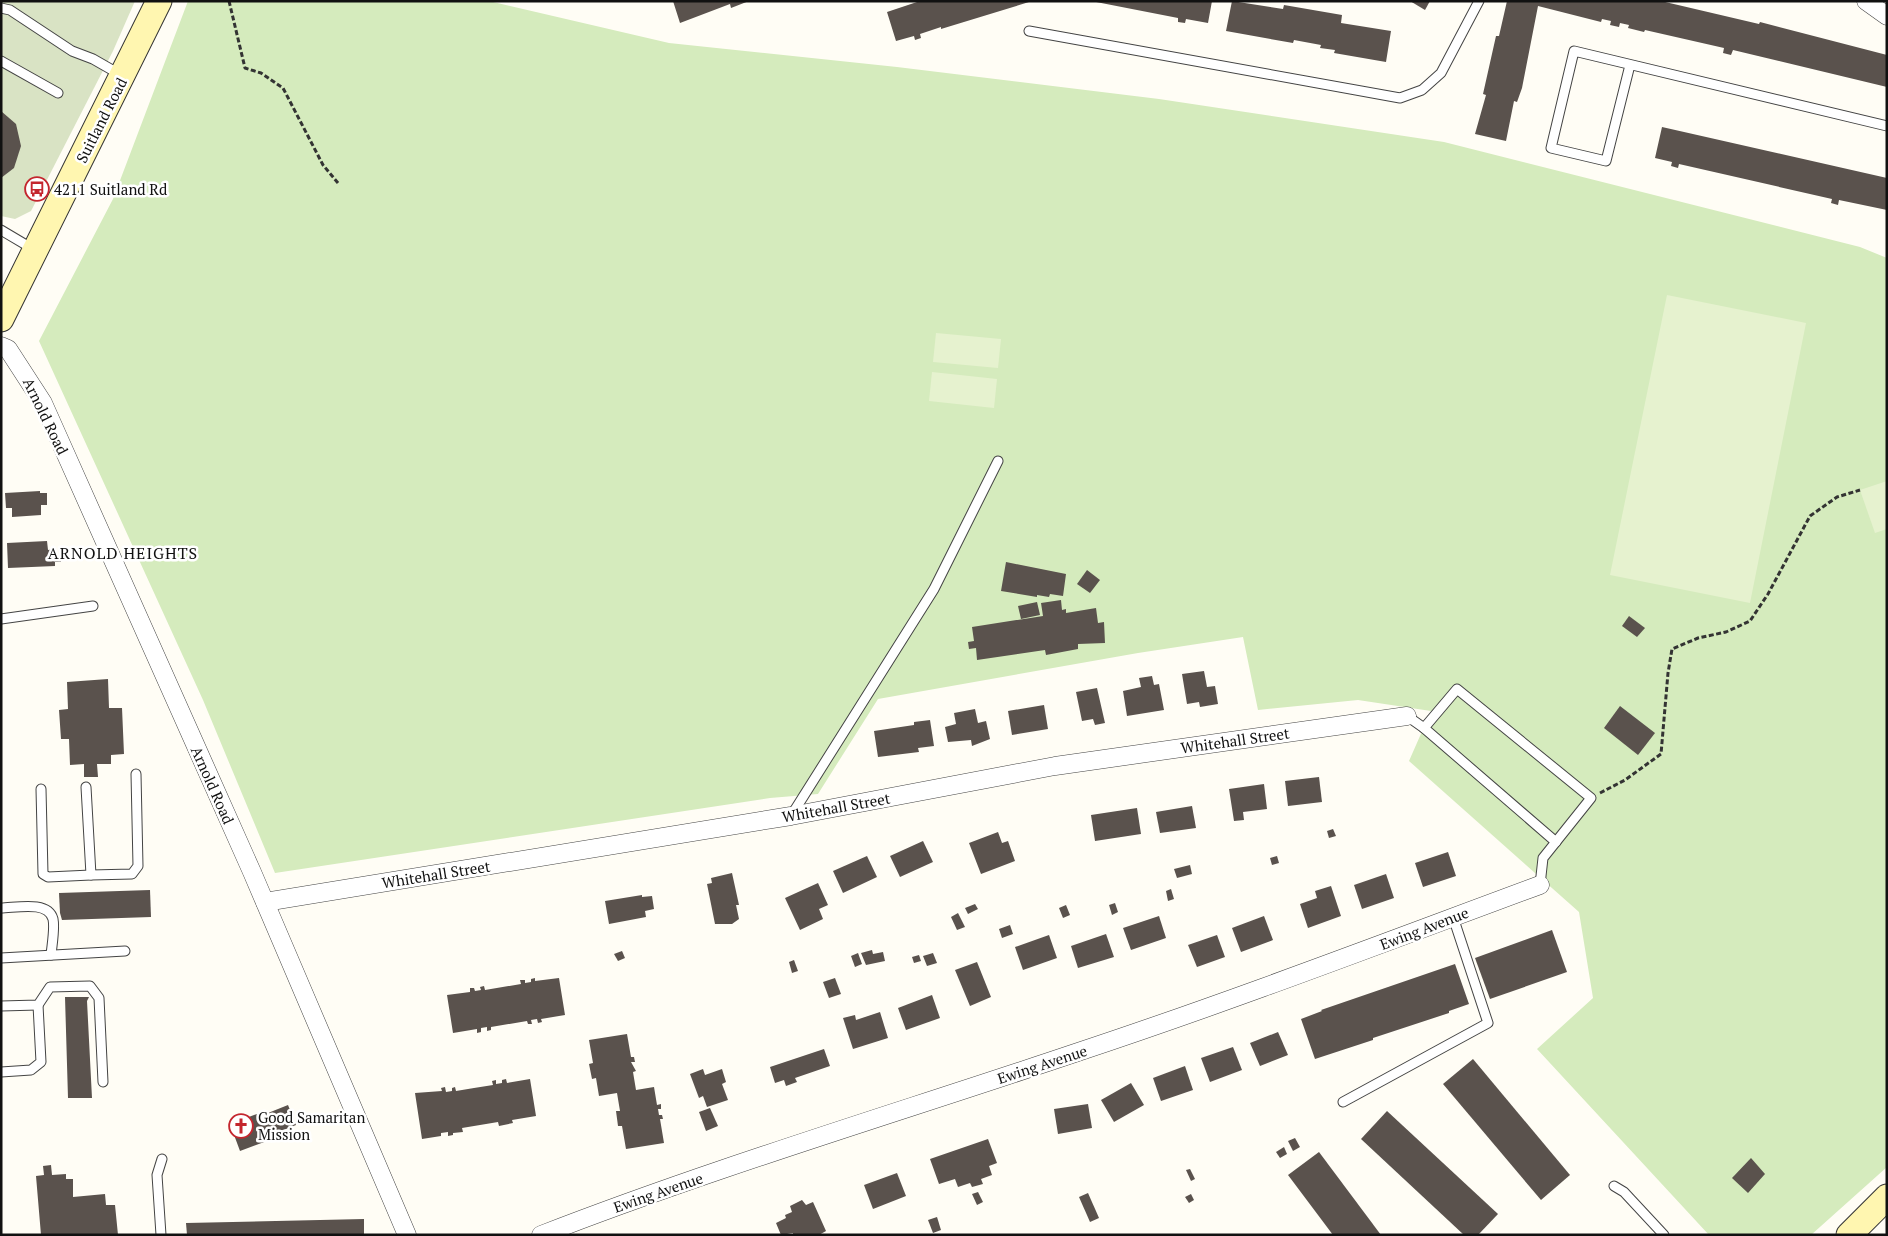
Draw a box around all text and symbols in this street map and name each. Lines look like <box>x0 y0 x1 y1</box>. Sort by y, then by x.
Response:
street label: Suitland Road <box>71 74 131 166</box>
bus stop icon: 4211 Suitland Rd <box>24 176 50 202</box>
place label: 4211 Suitland Rd <box>54 179 167 199</box>
street label: Arnold Road <box>19 374 73 458</box>
district label: ARNOLD HEIGHTS <box>48 542 198 564</box>
street label: Whitehall Street <box>1179 722 1291 758</box>
street label: Arnold Road <box>187 743 239 827</box>
street label: Whitehall Street <box>780 788 892 826</box>
street label: Whitehall Street <box>380 855 492 892</box>
street label: Ewing Avenue <box>1377 902 1471 954</box>
street label: Ewing Avenue <box>994 1040 1090 1088</box>
place label: Good Samaritan Mission <box>258 1107 365 1144</box>
church icon: Good Samaritan Mission <box>228 1113 254 1139</box>
street label: Ewing Avenue <box>611 1167 705 1217</box>

